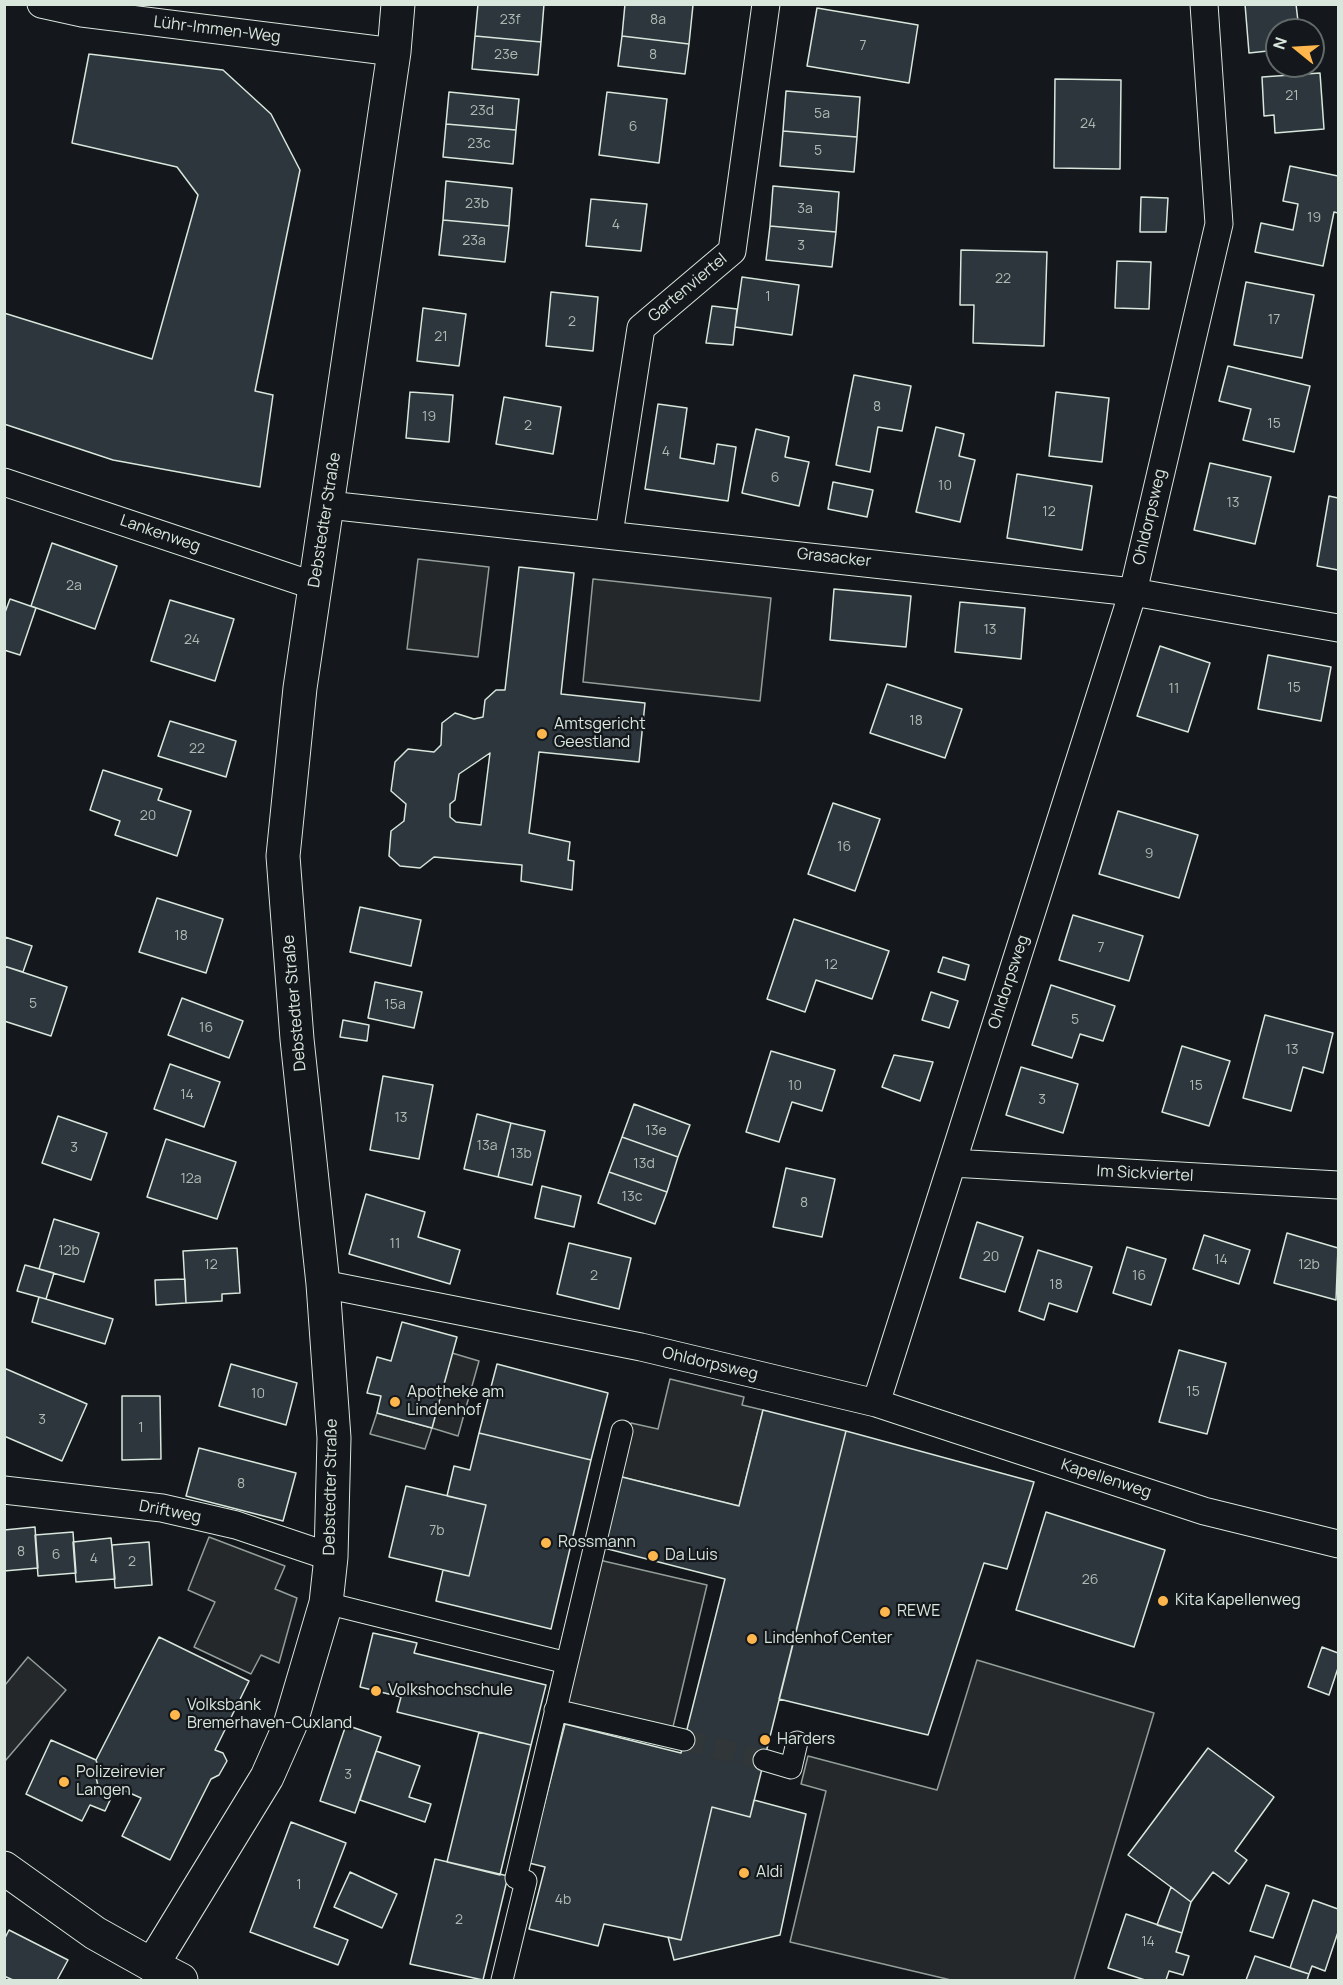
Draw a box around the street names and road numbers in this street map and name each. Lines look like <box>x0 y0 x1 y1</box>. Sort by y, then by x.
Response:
street label: Lühr-Immen-Weg <box>152 13 282 47</box>
street label: Gartenviertel <box>645 250 731 326</box>
street label: Debstedter Straße <box>305 451 345 589</box>
street label: Ohldorpsweg <box>1130 467 1170 567</box>
street label: Lankenweg <box>117 511 203 557</box>
street label: Grasacker <box>796 545 872 571</box>
street label: Ohldorpsweg <box>985 933 1033 1031</box>
street label: Debstedter Straße <box>279 934 311 1072</box>
street label: Im Sickviertel <box>1096 1162 1194 1186</box>
street label: Ohldorpsweg <box>660 1344 760 1384</box>
street label: Debstedter Straße <box>320 1418 342 1556</box>
street label: Kapellenweg <box>1058 1455 1154 1503</box>
street label: Driftweg <box>137 1497 203 1527</box>

